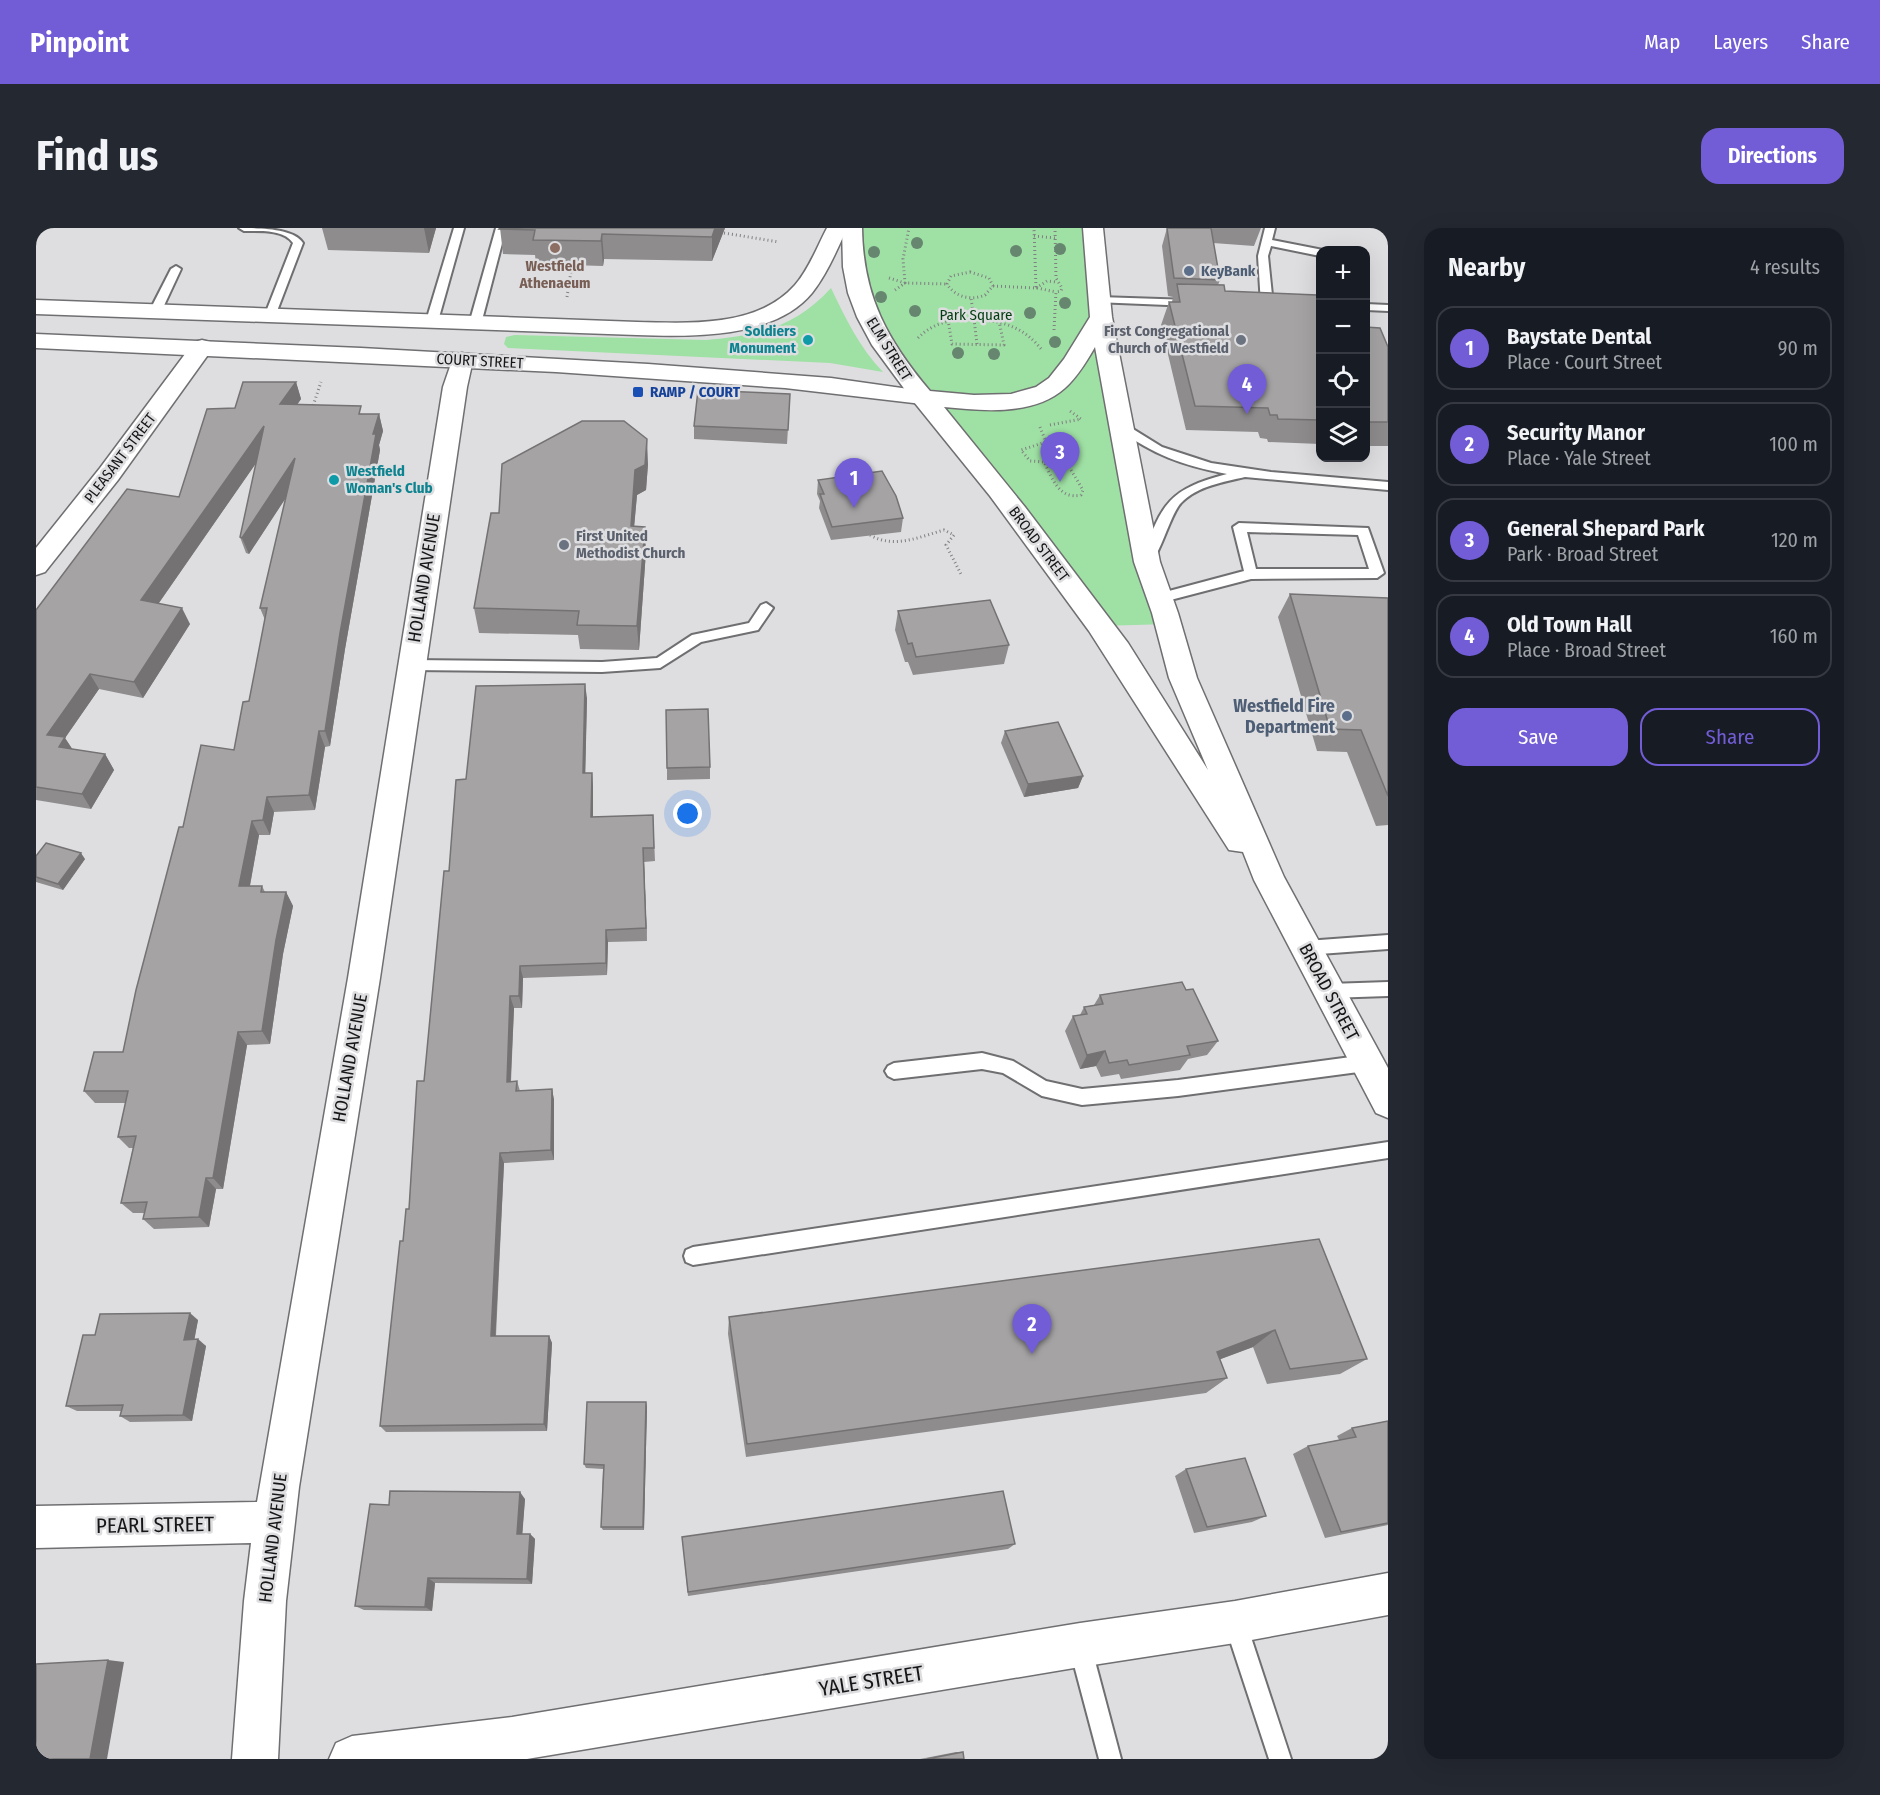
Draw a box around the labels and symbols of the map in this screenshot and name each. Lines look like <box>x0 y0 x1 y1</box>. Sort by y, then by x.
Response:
marker: Westfield Athenaeum <box>548 241 562 255</box>
place label: Westfield Athenaeum <box>518 257 591 292</box>
place label: KeyBank <box>1201 262 1256 280</box>
marker: KeyBank <box>1182 264 1196 278</box>
park label: Park Square <box>939 306 1013 324</box>
street label: ELM STREET <box>863 314 915 384</box>
place label: Soldiers Monument <box>729 322 797 357</box>
place label: First Congregational Church of Westfield <box>1104 322 1230 357</box>
marker: Soldiers Monument <box>801 333 815 347</box>
marker: First Congregational Church of Westfield <box>1234 333 1248 347</box>
street label: COURT STREET <box>436 350 524 372</box>
pin: 4 <box>1228 364 1266 414</box>
place label: RAMP / COURT <box>650 383 741 401</box>
marker: RAMP / COURT <box>631 385 645 399</box>
street label: PLEASANT STREET <box>80 410 160 506</box>
pin: 3 <box>1040 432 1080 482</box>
pin: 1 <box>834 458 874 508</box>
place label: Westfield Woman's Club <box>346 462 433 497</box>
marker: Westfield Woman's Club <box>327 473 341 487</box>
street label: BROAD STREET <box>1005 503 1073 585</box>
street label: HOLLAND AVENUE <box>403 512 445 644</box>
place label: First United Methodist Church <box>576 527 686 562</box>
marker: First United Methodist Church <box>557 538 571 552</box>
place label: Westfield Fire Department <box>1233 695 1336 738</box>
marker: Westfield Fire Department <box>1340 709 1354 723</box>
your location <box>673 799 702 828</box>
street label: BROAD STREET <box>1294 940 1364 1045</box>
street label: HOLLAND AVENUE <box>328 992 372 1124</box>
pin: 2 <box>1012 1304 1052 1354</box>
street label: HOLLAND AVENUE <box>254 1472 292 1604</box>
street label: PEARL STREET <box>96 1511 215 1539</box>
street label: YALE STREET <box>817 1660 925 1702</box>

